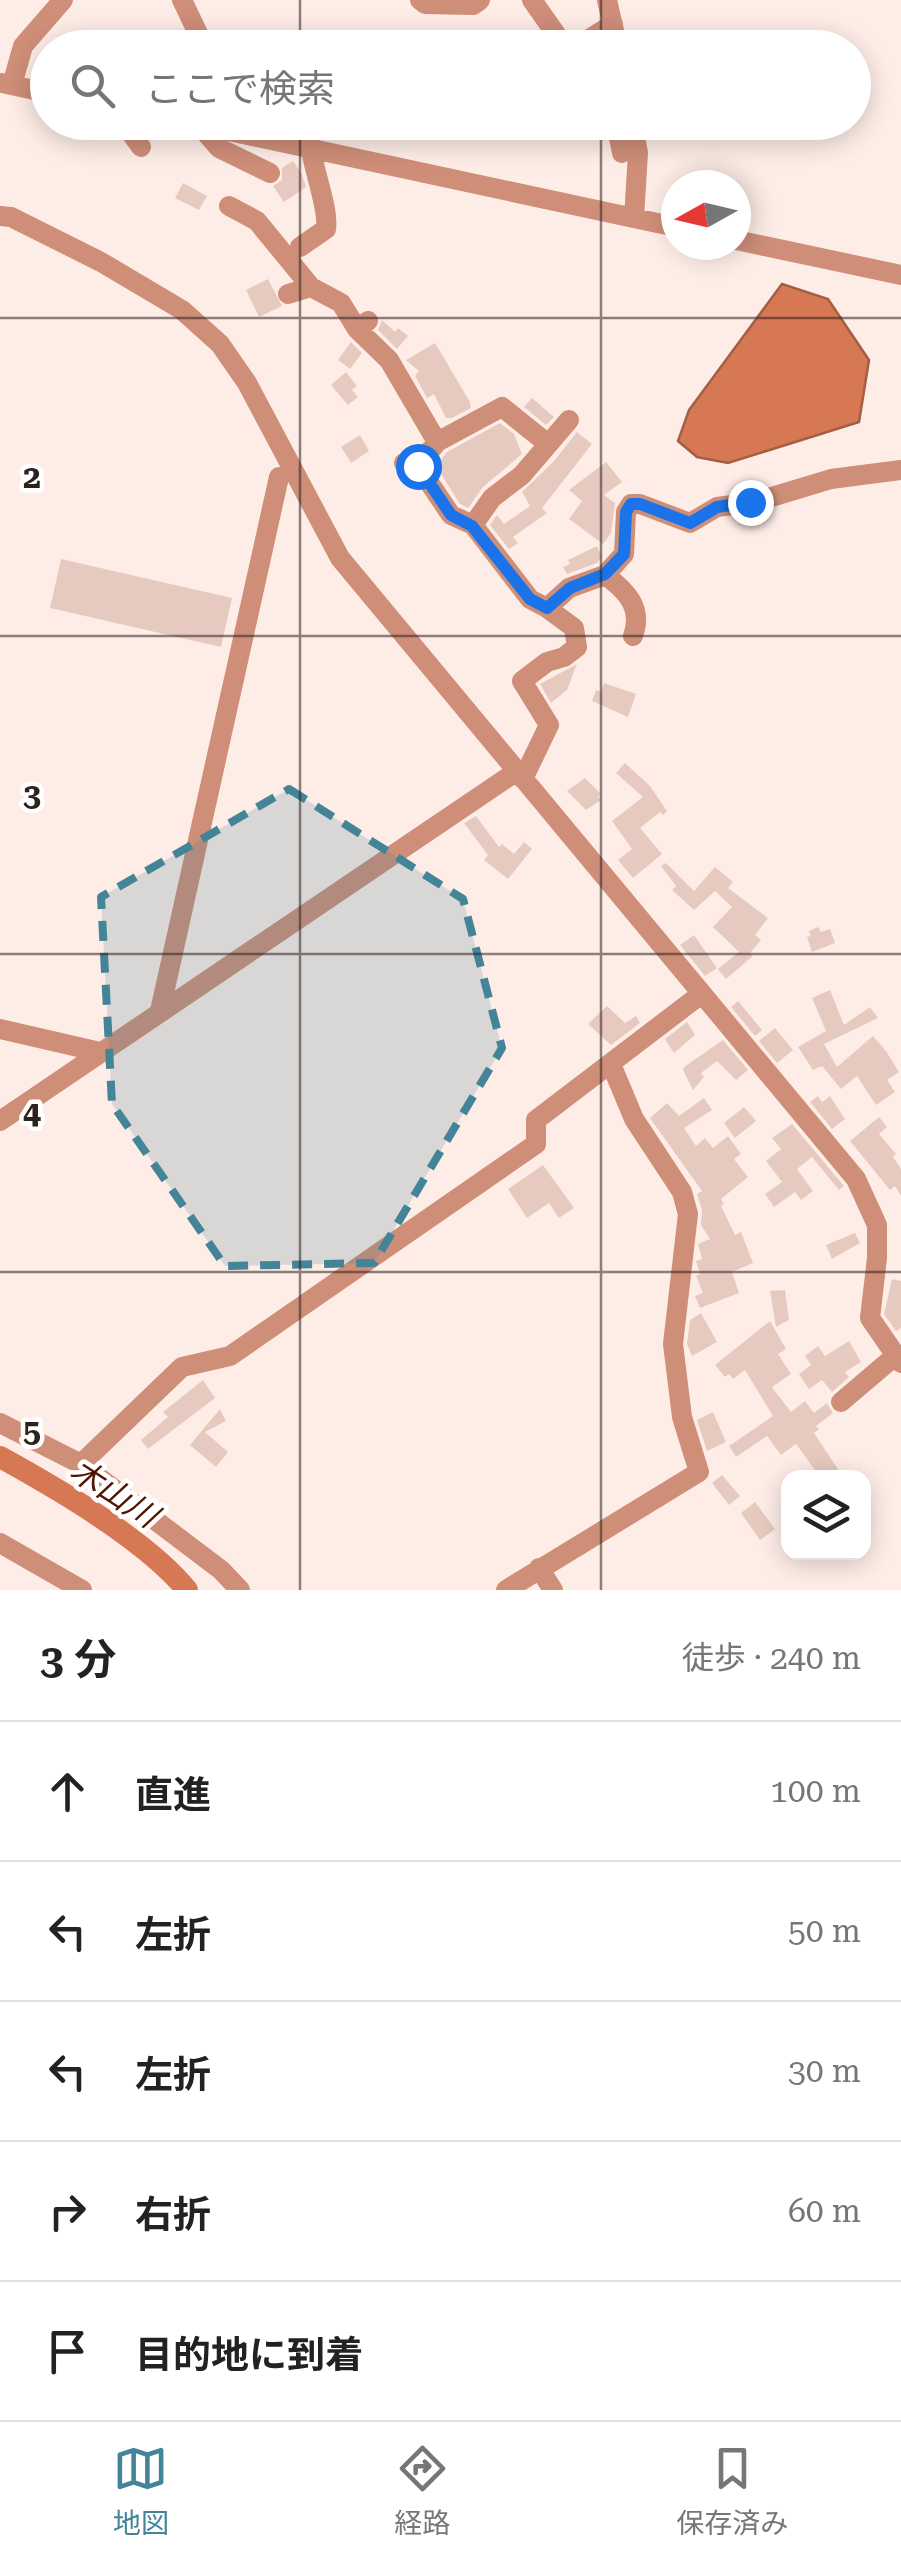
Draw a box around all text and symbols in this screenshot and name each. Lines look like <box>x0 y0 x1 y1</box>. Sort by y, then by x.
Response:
search box <box>30 30 871 140</box>
icon: search <box>65 58 120 113</box>
text: ここで検索 <box>145 67 335 111</box>
north arrow <box>661 170 751 260</box>
route start <box>396 444 442 490</box>
text: 2 <box>23 458 41 496</box>
route end <box>728 480 774 526</box>
text: 3 <box>23 776 41 814</box>
text: 4 <box>23 1094 41 1132</box>
text: 5 <box>23 1412 41 1450</box>
water label: 木山川 <box>63 1451 167 1537</box>
map controls <box>781 1470 871 1560</box>
button: layers <box>781 1470 871 1560</box>
text: 3 分 <box>40 1635 116 1684</box>
text: 徒歩 · 240 m <box>682 1639 861 1677</box>
icon: ahead <box>40 1764 95 1819</box>
text: 100 m <box>770 1772 861 1810</box>
text: 直進 <box>135 1773 211 1817</box>
icon: left <box>40 1904 95 1959</box>
text: 50 m <box>788 1912 861 1950</box>
text: 左折 <box>135 1913 211 1957</box>
icon: left <box>40 2044 95 2099</box>
text: 30 m <box>788 2052 861 2090</box>
text: 左折 <box>135 2053 211 2097</box>
icon: right <box>40 2184 95 2239</box>
text: 60 m <box>788 2192 861 2230</box>
text: 右折 <box>135 2193 211 2237</box>
icon: arrive <box>40 2324 95 2379</box>
text: 目的地に到着 <box>135 2333 363 2377</box>
tab: 地図 <box>113 2441 169 2541</box>
tab: 経路 <box>394 2441 450 2541</box>
tab: 保存済み <box>676 2441 788 2541</box>

